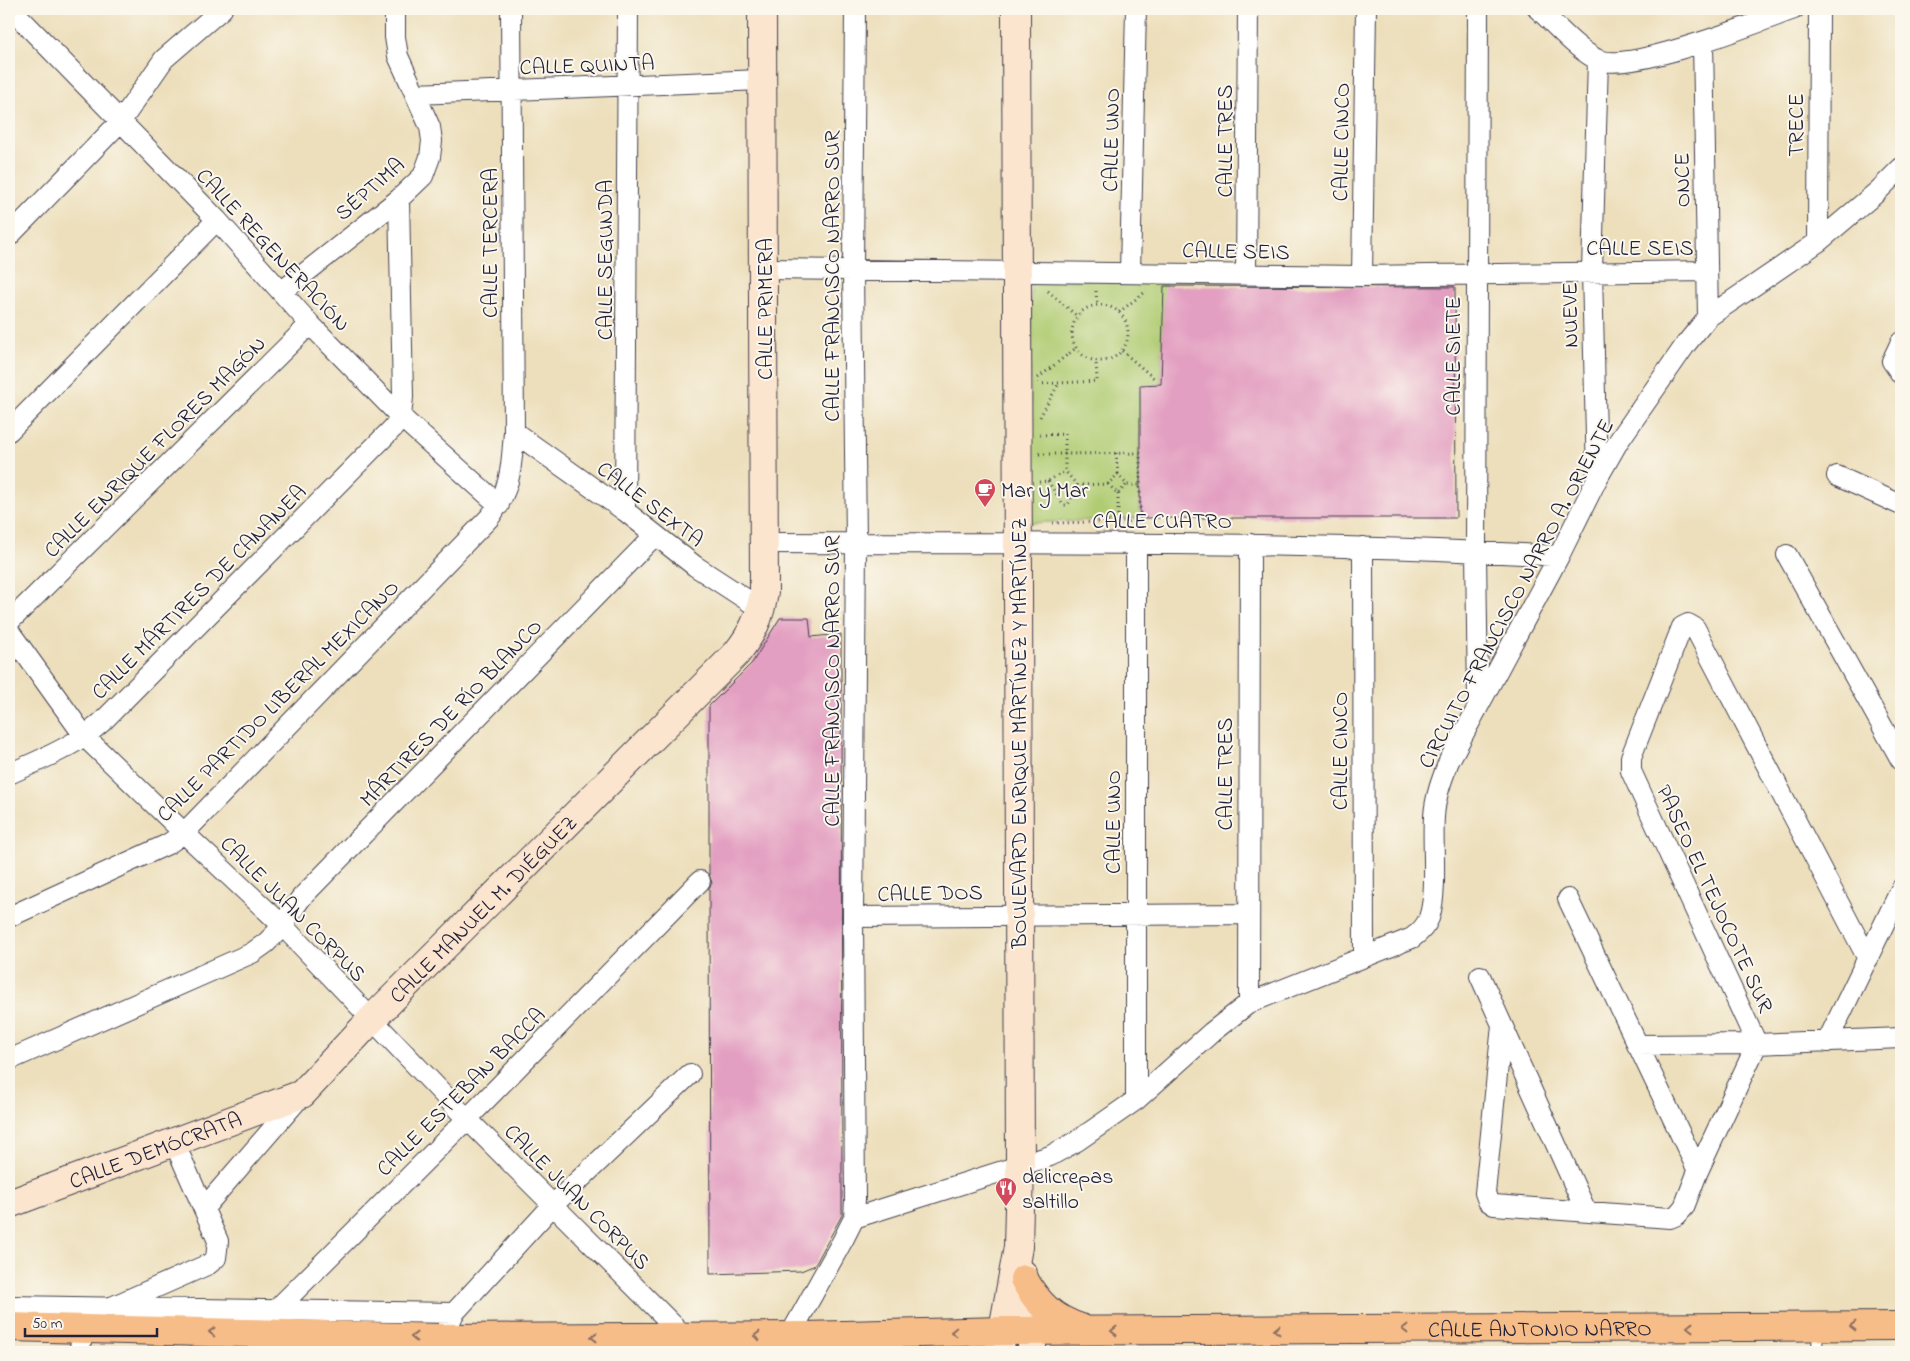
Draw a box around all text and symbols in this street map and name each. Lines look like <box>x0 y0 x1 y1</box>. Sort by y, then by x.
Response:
street label: CALLE QUINTA <box>519 49 655 85</box>
street label: CALLE CINCO <box>1326 82 1360 202</box>
street label: CALLE TRES <box>1211 85 1243 197</box>
street label: CALLE UNO <box>1096 88 1130 192</box>
street label: TRECE <box>1782 93 1814 157</box>
street label: CALLE FRANCISCO NARRO SUR <box>818 129 850 422</box>
street label: SÉPTIMA <box>329 151 413 230</box>
street label: ONCE <box>1668 152 1700 208</box>
street label: CALLE REGENERACIÓN <box>187 162 356 340</box>
street label: CALLE TERCERA <box>476 168 508 318</box>
street label: CALLE SEGUNDA <box>591 180 623 340</box>
street label: CALLE SEIS <box>1586 234 1694 266</box>
street label: CALLE SEIS <box>1182 236 1290 270</box>
street label: CALLE PRIMERA <box>751 238 783 380</box>
street label: NUEVE <box>1555 282 1589 348</box>
street label: CALLE SIETE <box>1439 296 1471 416</box>
street label: CALLE ENRIQUE FLORES MAGÓN <box>38 330 275 567</box>
street label: CIRCUITO FRANCISCO NARRO A. ORIENTE <box>1412 414 1624 775</box>
street label: CALLE SEXTA <box>589 454 710 556</box>
place label: Mar y Mar <box>1001 476 1089 509</box>
cafe icon: Mar y Mar <box>973 477 997 508</box>
street label: CALLE MÁRTIRES DE CANANEA <box>85 478 315 708</box>
street label: CALLE CUATRO <box>1092 507 1232 539</box>
street label: BOULEVARD ENRIQUE MARTÍNEZ Y MARTÍNEZ <box>1005 518 1037 949</box>
street label: CALLE FRANCISCO NARRO SUR <box>818 534 850 827</box>
street label: CALLE PARTIDO LIBERAL MEXICANO <box>150 573 408 831</box>
street label: MÁRTIRES DE RÍO BLANCO <box>353 613 551 816</box>
street label: CALLE CINCO <box>1326 692 1358 810</box>
street label: CALLE TRES <box>1211 718 1243 830</box>
street label: CALLE UNO <box>1099 770 1131 874</box>
street label: PASEO EL TEJOCOTE SUR <box>1646 780 1781 1019</box>
street label: CALLE MANUEL M. DIÉGUEZ <box>383 809 586 1012</box>
street label: CALLE JUAN CORPUS <box>211 830 372 991</box>
street label: CALLE DOS <box>877 878 983 912</box>
street label: CALLE ESTEBAN BACCA <box>370 1001 554 1185</box>
street label: CALLE DEMÓCRATA <box>65 1105 247 1199</box>
street label: CALLE JUAN CORPUS <box>495 1118 656 1279</box>
place label: delicrepas saltillo <box>1022 1162 1113 1219</box>
restaurant icon: delicrepas saltillo <box>994 1176 1018 1207</box>
scale bar <box>25 1306 158 1338</box>
text: 50 m <box>32 1313 63 1335</box>
street label: CALLE ANTONIO NARRO <box>1428 1314 1652 1348</box>
one-way arrow <box>1848 1321 1856 1331</box>
one-way arrow <box>1686 1322 1694 1332</box>
one-way arrow <box>1272 1324 1280 1335</box>
one-way arrow <box>1401 1324 1408 1334</box>
one-way arrow <box>1110 1326 1118 1336</box>
one-way arrow <box>208 1327 216 1338</box>
one-way arrow <box>950 1327 958 1338</box>
one-way arrow <box>752 1331 760 1342</box>
one-way arrow <box>410 1332 418 1342</box>
one-way arrow <box>590 1332 598 1342</box>

